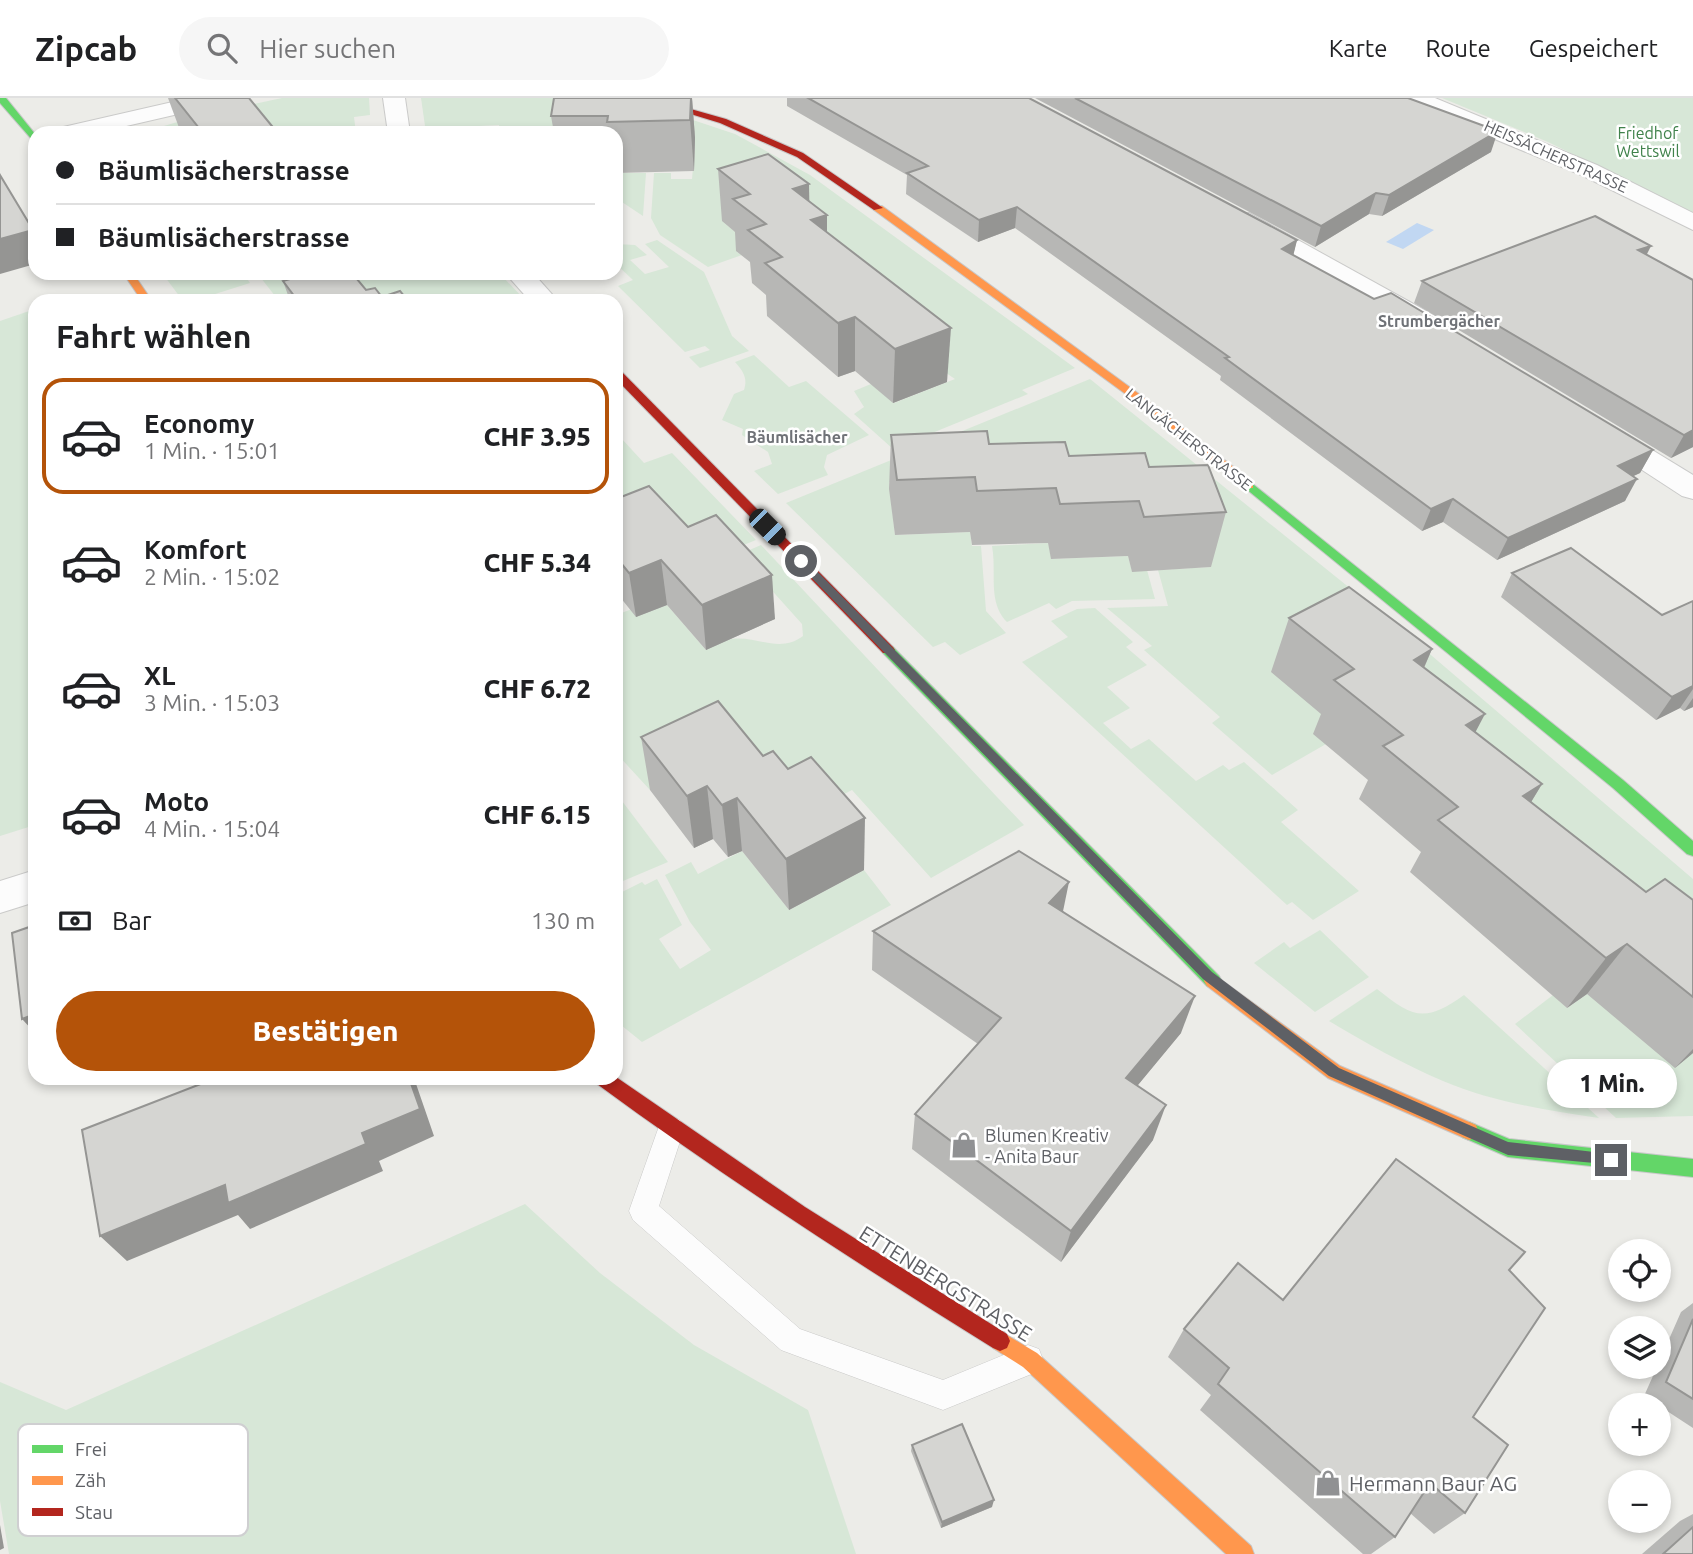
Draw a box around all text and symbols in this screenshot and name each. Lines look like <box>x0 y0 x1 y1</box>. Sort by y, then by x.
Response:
search box <box>179 17 669 80</box>
icon: search <box>203 29 241 67</box>
text: Zipcab <box>35 30 137 67</box>
text: Hier suchen <box>259 34 396 63</box>
text: Karte <box>1329 35 1387 62</box>
text: Route <box>1425 35 1491 62</box>
text: Gespeichert <box>1529 35 1658 62</box>
street label: HEISSÄCHERSTRASSE <box>1481 116 1631 196</box>
park label: Friedhof Wettswil <box>1616 124 1680 160</box>
text: Bäumlisächerstrasse <box>98 156 350 185</box>
text: Bäumlisächerstrasse <box>98 223 350 252</box>
district label: Strumbergächer <box>1378 312 1500 330</box>
text: Fahrt wählen <box>56 318 251 354</box>
street label: LANGÄCHERSTRASSE <box>1122 384 1256 494</box>
icon: car <box>60 405 123 468</box>
text: Economy <box>144 409 254 438</box>
text: CHF 3.95 <box>484 422 591 451</box>
district label: Bäumlisächer <box>747 428 848 446</box>
text: 1 Min. · 15:01 <box>144 438 280 463</box>
car <box>745 505 790 549</box>
icon: car <box>60 531 123 594</box>
text: Komfort <box>144 535 247 564</box>
route start <box>785 545 817 577</box>
text: CHF 5.34 <box>484 548 591 577</box>
text: 2 Min. · 15:02 <box>144 564 280 589</box>
icon: car <box>60 657 123 720</box>
text: XL <box>144 661 175 690</box>
text: CHF 6.72 <box>484 674 591 703</box>
text: 3 Min. · 15:03 <box>144 690 280 715</box>
icon: car <box>60 783 123 846</box>
text: Moto <box>144 787 209 816</box>
text: CHF 6.15 <box>484 800 591 829</box>
text: 4 Min. · 15:04 <box>144 816 280 841</box>
icon: cash <box>56 902 94 940</box>
text: Bar <box>112 906 152 935</box>
text: 130 m <box>531 908 595 933</box>
button: Bestätigen <box>56 991 595 1071</box>
callout: 1 Min. <box>1546 1058 1676 1108</box>
text: 1 Min. <box>1580 1071 1644 1096</box>
place label: Blumen Kreativ - Anita Baur <box>985 1125 1109 1166</box>
shop icon: Blumen Kreativ - Anita Baur <box>949 1130 979 1160</box>
route end <box>1595 1144 1627 1176</box>
street label: ETTENBERGSTRASSE <box>855 1220 1037 1346</box>
map controls <box>1608 1239 1671 1533</box>
button: locate <box>1608 1239 1671 1302</box>
button: layers <box>1608 1316 1671 1379</box>
button: + <box>1608 1393 1671 1456</box>
legend <box>18 1424 248 1536</box>
text: Frei <box>75 1438 107 1460</box>
shop icon: Hermann Baur AG <box>1313 1468 1343 1498</box>
text: Zäh <box>75 1469 106 1491</box>
button: − <box>1608 1470 1671 1533</box>
place label: Hermann Baur AG <box>1349 1471 1517 1495</box>
text: Stau <box>75 1501 113 1523</box>

